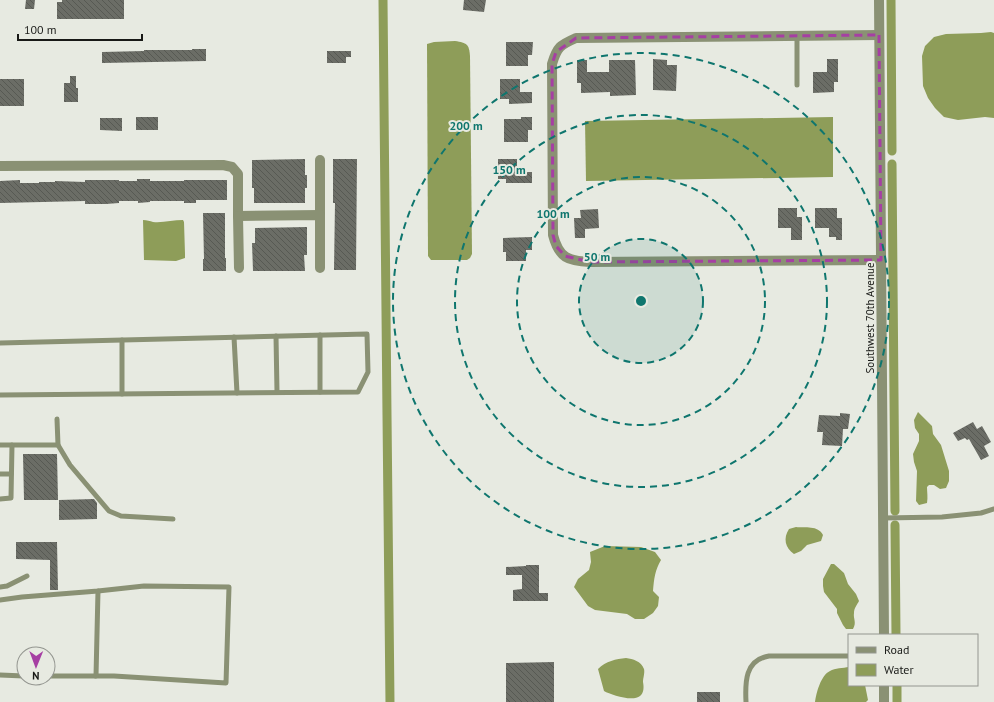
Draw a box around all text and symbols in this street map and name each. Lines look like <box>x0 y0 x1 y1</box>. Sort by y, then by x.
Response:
scale bar <box>18 16 142 42</box>
text: 100 m <box>24 22 57 37</box>
text: 200 m <box>449 118 483 133</box>
text: 150 m <box>492 162 526 177</box>
text: 100 m <box>536 206 570 221</box>
text: 50 m <box>584 249 610 264</box>
street label: Southwest 70th Avenue <box>863 262 877 373</box>
centre of rings <box>634 294 648 308</box>
legend <box>848 634 978 686</box>
text: Road <box>884 642 909 657</box>
north arrow <box>16 646 56 686</box>
text: Water <box>884 662 914 677</box>
text: N <box>32 669 40 683</box>

